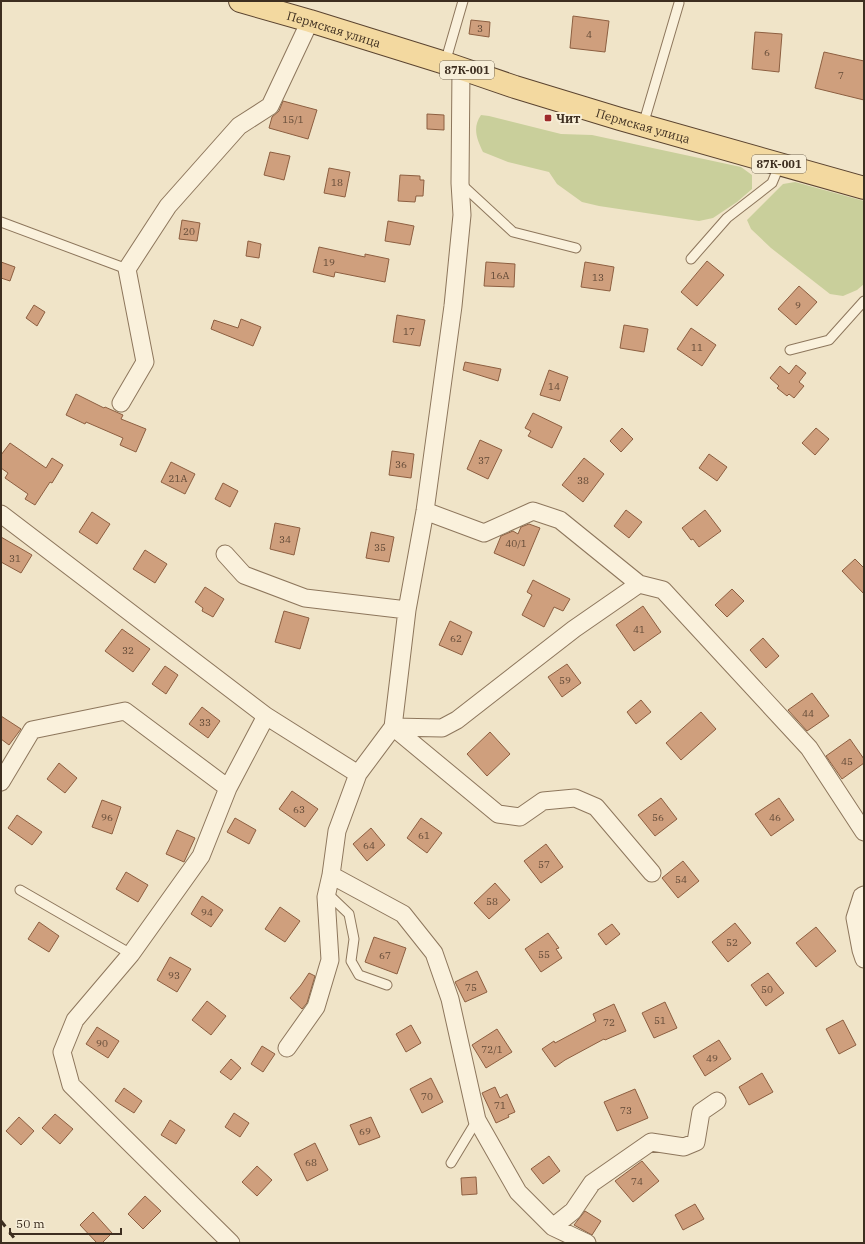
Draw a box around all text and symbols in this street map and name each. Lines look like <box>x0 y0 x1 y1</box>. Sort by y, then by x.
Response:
street label: Пермская улица <box>285 7 383 50</box>
house number: 3 <box>477 22 483 35</box>
house number: 4 <box>586 28 592 41</box>
house number: 6 <box>764 46 770 59</box>
road number: 87К-001 <box>440 61 494 79</box>
house number: 7 <box>838 69 844 82</box>
street label: Пермская улица <box>594 105 692 146</box>
place label: Чит <box>556 111 580 126</box>
house number: 15/1 <box>282 113 304 126</box>
marker: Чит <box>543 113 553 123</box>
road number: 87К-001 <box>752 155 806 173</box>
house number: 18 <box>331 176 343 189</box>
house number: 20 <box>183 225 195 238</box>
house number: 19 <box>323 256 335 269</box>
house number: 16А <box>491 269 510 282</box>
house number: 13 <box>592 271 604 284</box>
house number: 9 <box>795 299 801 312</box>
house number: 17 <box>403 325 415 338</box>
house number: 11 <box>691 341 703 354</box>
house number: 14 <box>548 380 560 393</box>
house number: 37 <box>478 454 490 467</box>
house number: 36 <box>395 458 407 471</box>
house number: 21А <box>169 472 188 485</box>
house number: 38 <box>577 474 589 487</box>
house number: 34 <box>279 533 291 546</box>
house number: 40/1 <box>505 537 527 550</box>
house number: 35 <box>374 541 386 554</box>
house number: 31 <box>9 552 21 565</box>
house number: 41 <box>633 623 645 636</box>
house number: 62 <box>450 632 462 645</box>
house number: 32 <box>122 644 134 657</box>
house number: 59 <box>559 674 571 687</box>
house number: 44 <box>802 707 814 720</box>
house number: 33 <box>199 716 211 729</box>
house number: 45 <box>841 755 853 768</box>
house number: 63 <box>293 803 305 816</box>
house number: 96 <box>101 811 113 824</box>
house number: 56 <box>652 811 664 824</box>
house number: 46 <box>769 811 781 824</box>
house number: 61 <box>418 829 430 842</box>
house number: 64 <box>363 839 375 852</box>
house number: 57 <box>538 858 550 871</box>
house number: 54 <box>675 873 687 886</box>
house number: 58 <box>486 895 498 908</box>
house number: 94 <box>201 906 213 919</box>
house number: 52 <box>726 936 738 949</box>
house number: 55 <box>538 948 550 961</box>
house number: 67 <box>379 949 391 962</box>
house number: 93 <box>168 969 180 982</box>
house number: 75 <box>465 981 477 994</box>
house number: 50 <box>761 983 773 996</box>
house number: 51 <box>654 1014 666 1027</box>
house number: 72 <box>603 1016 615 1029</box>
house number: 90 <box>96 1037 108 1050</box>
house number: 72/1 <box>481 1043 503 1056</box>
house number: 49 <box>706 1052 718 1065</box>
house number: 70 <box>421 1090 433 1103</box>
house number: 71 <box>494 1099 506 1112</box>
house number: 73 <box>620 1104 632 1117</box>
house number: 69 <box>359 1125 371 1138</box>
house number: 68 <box>305 1156 317 1169</box>
house number: 74 <box>631 1175 643 1188</box>
scale bar <box>10 1210 121 1236</box>
text: 50 m <box>16 1216 45 1231</box>

